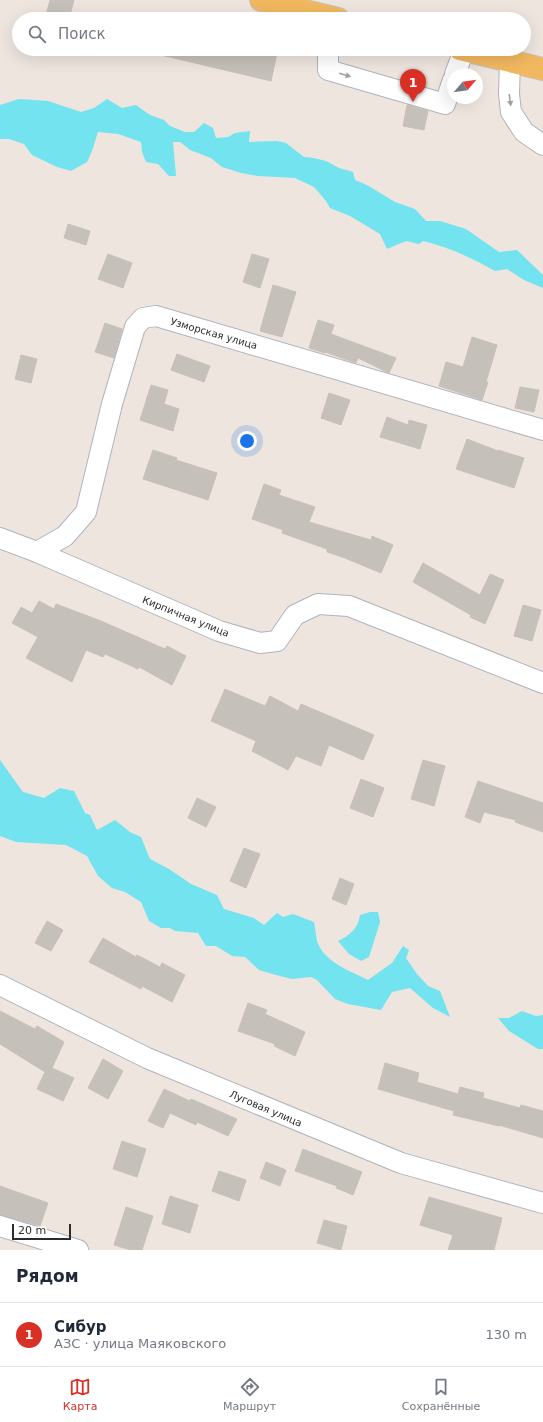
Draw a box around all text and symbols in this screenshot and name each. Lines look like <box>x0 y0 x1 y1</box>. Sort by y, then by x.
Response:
search box <box>12 12 531 56</box>
icon: search <box>26 23 48 45</box>
text: Поиск <box>58 25 106 43</box>
north arrow <box>447 68 483 104</box>
pin: 1 <box>400 69 426 102</box>
one-way arrow <box>339 72 351 78</box>
one-way arrow <box>506 94 513 106</box>
street label: Узморская улица <box>169 316 259 351</box>
your location <box>237 431 257 451</box>
street label: Кирпичная улица <box>141 594 231 639</box>
street label: Луговая улица <box>228 1088 304 1129</box>
scale bar <box>12 1222 71 1241</box>
text: 20 m <box>18 1224 46 1237</box>
text: Рядом <box>16 1266 79 1286</box>
text: Сибур <box>54 1318 107 1336</box>
text: 1 <box>24 1327 34 1342</box>
text: 130 m <box>485 1327 527 1342</box>
text: АЗС · улица Маяковского <box>54 1336 226 1351</box>
tab: Карта <box>63 1376 97 1413</box>
tab: Маршрут <box>223 1376 276 1413</box>
tab: Сохранённые <box>402 1376 480 1413</box>

